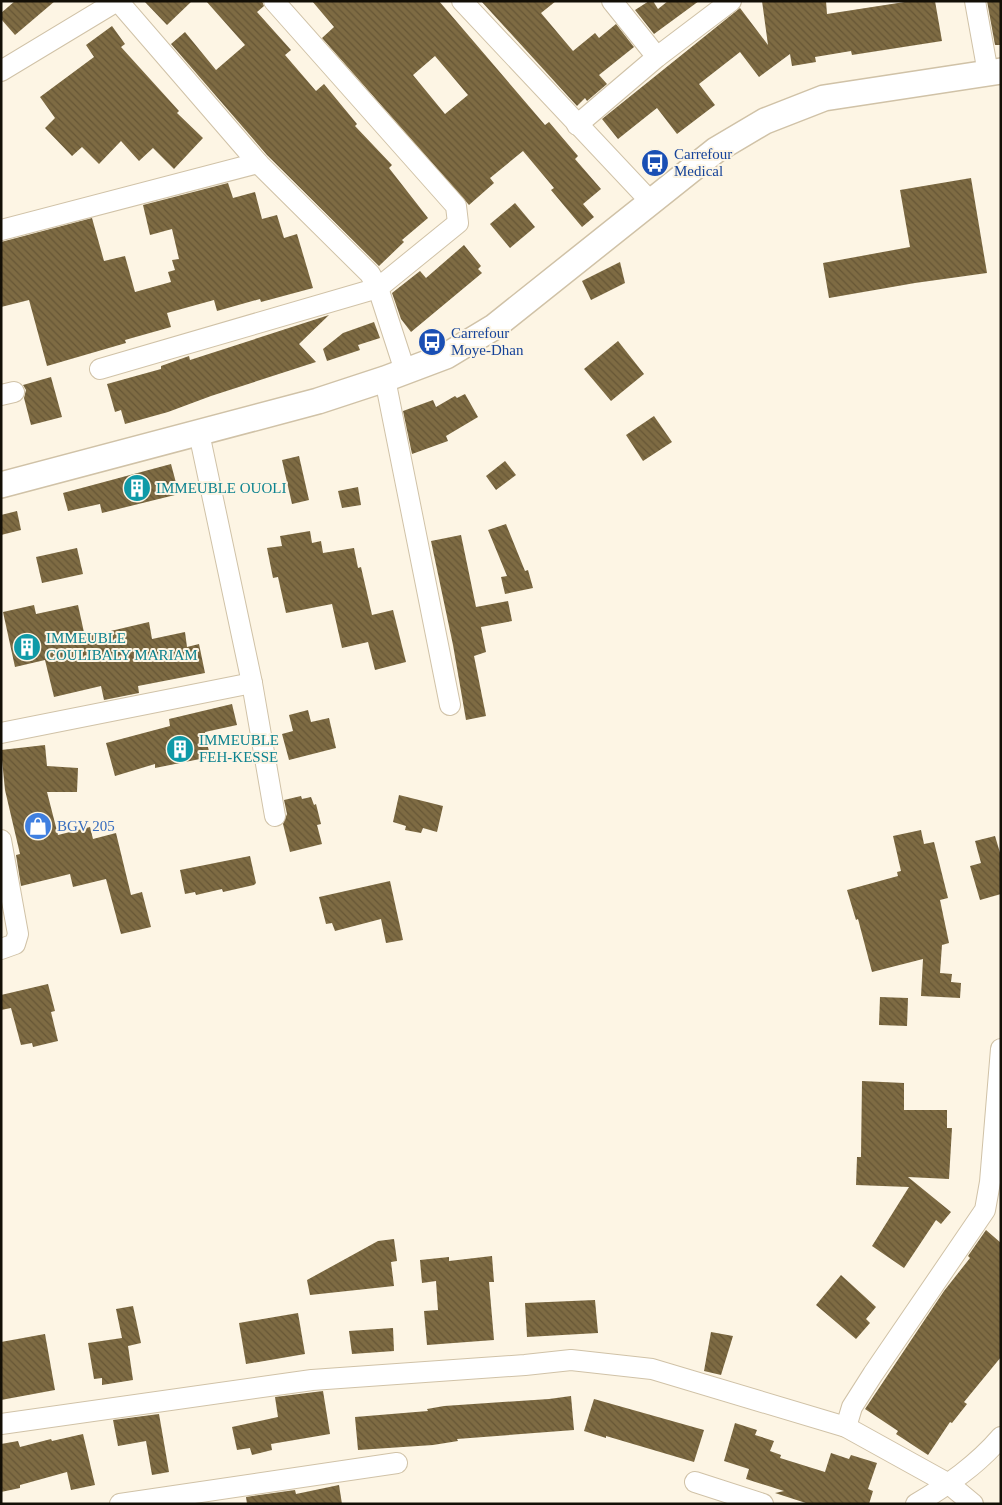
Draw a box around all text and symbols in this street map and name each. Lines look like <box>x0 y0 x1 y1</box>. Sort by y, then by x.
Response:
place label: Carrefour Medical <box>674 146 732 179</box>
bus stop icon: Carrefour Medical <box>640 148 670 178</box>
place label: Carrefour Moye-Dhan <box>451 325 524 358</box>
bus stop icon: Carrefour Moye-Dhan <box>417 327 447 357</box>
building icon: IMMEUBLE OUOLI <box>122 473 152 503</box>
place label: IMMEUBLE OUOLI <box>156 480 286 496</box>
place label: IMMEUBLE COULIBALY MARIAM <box>46 630 198 663</box>
building icon: IMMEUBLE COULIBALY MARIAM <box>12 632 42 662</box>
place label: IMMEUBLE FEH-KESSE <box>199 732 279 765</box>
building icon: IMMEUBLE FEH-KESSE <box>165 734 195 764</box>
shop icon: BGV 205 <box>23 811 53 841</box>
place label: BGV 205 <box>57 818 115 834</box>

